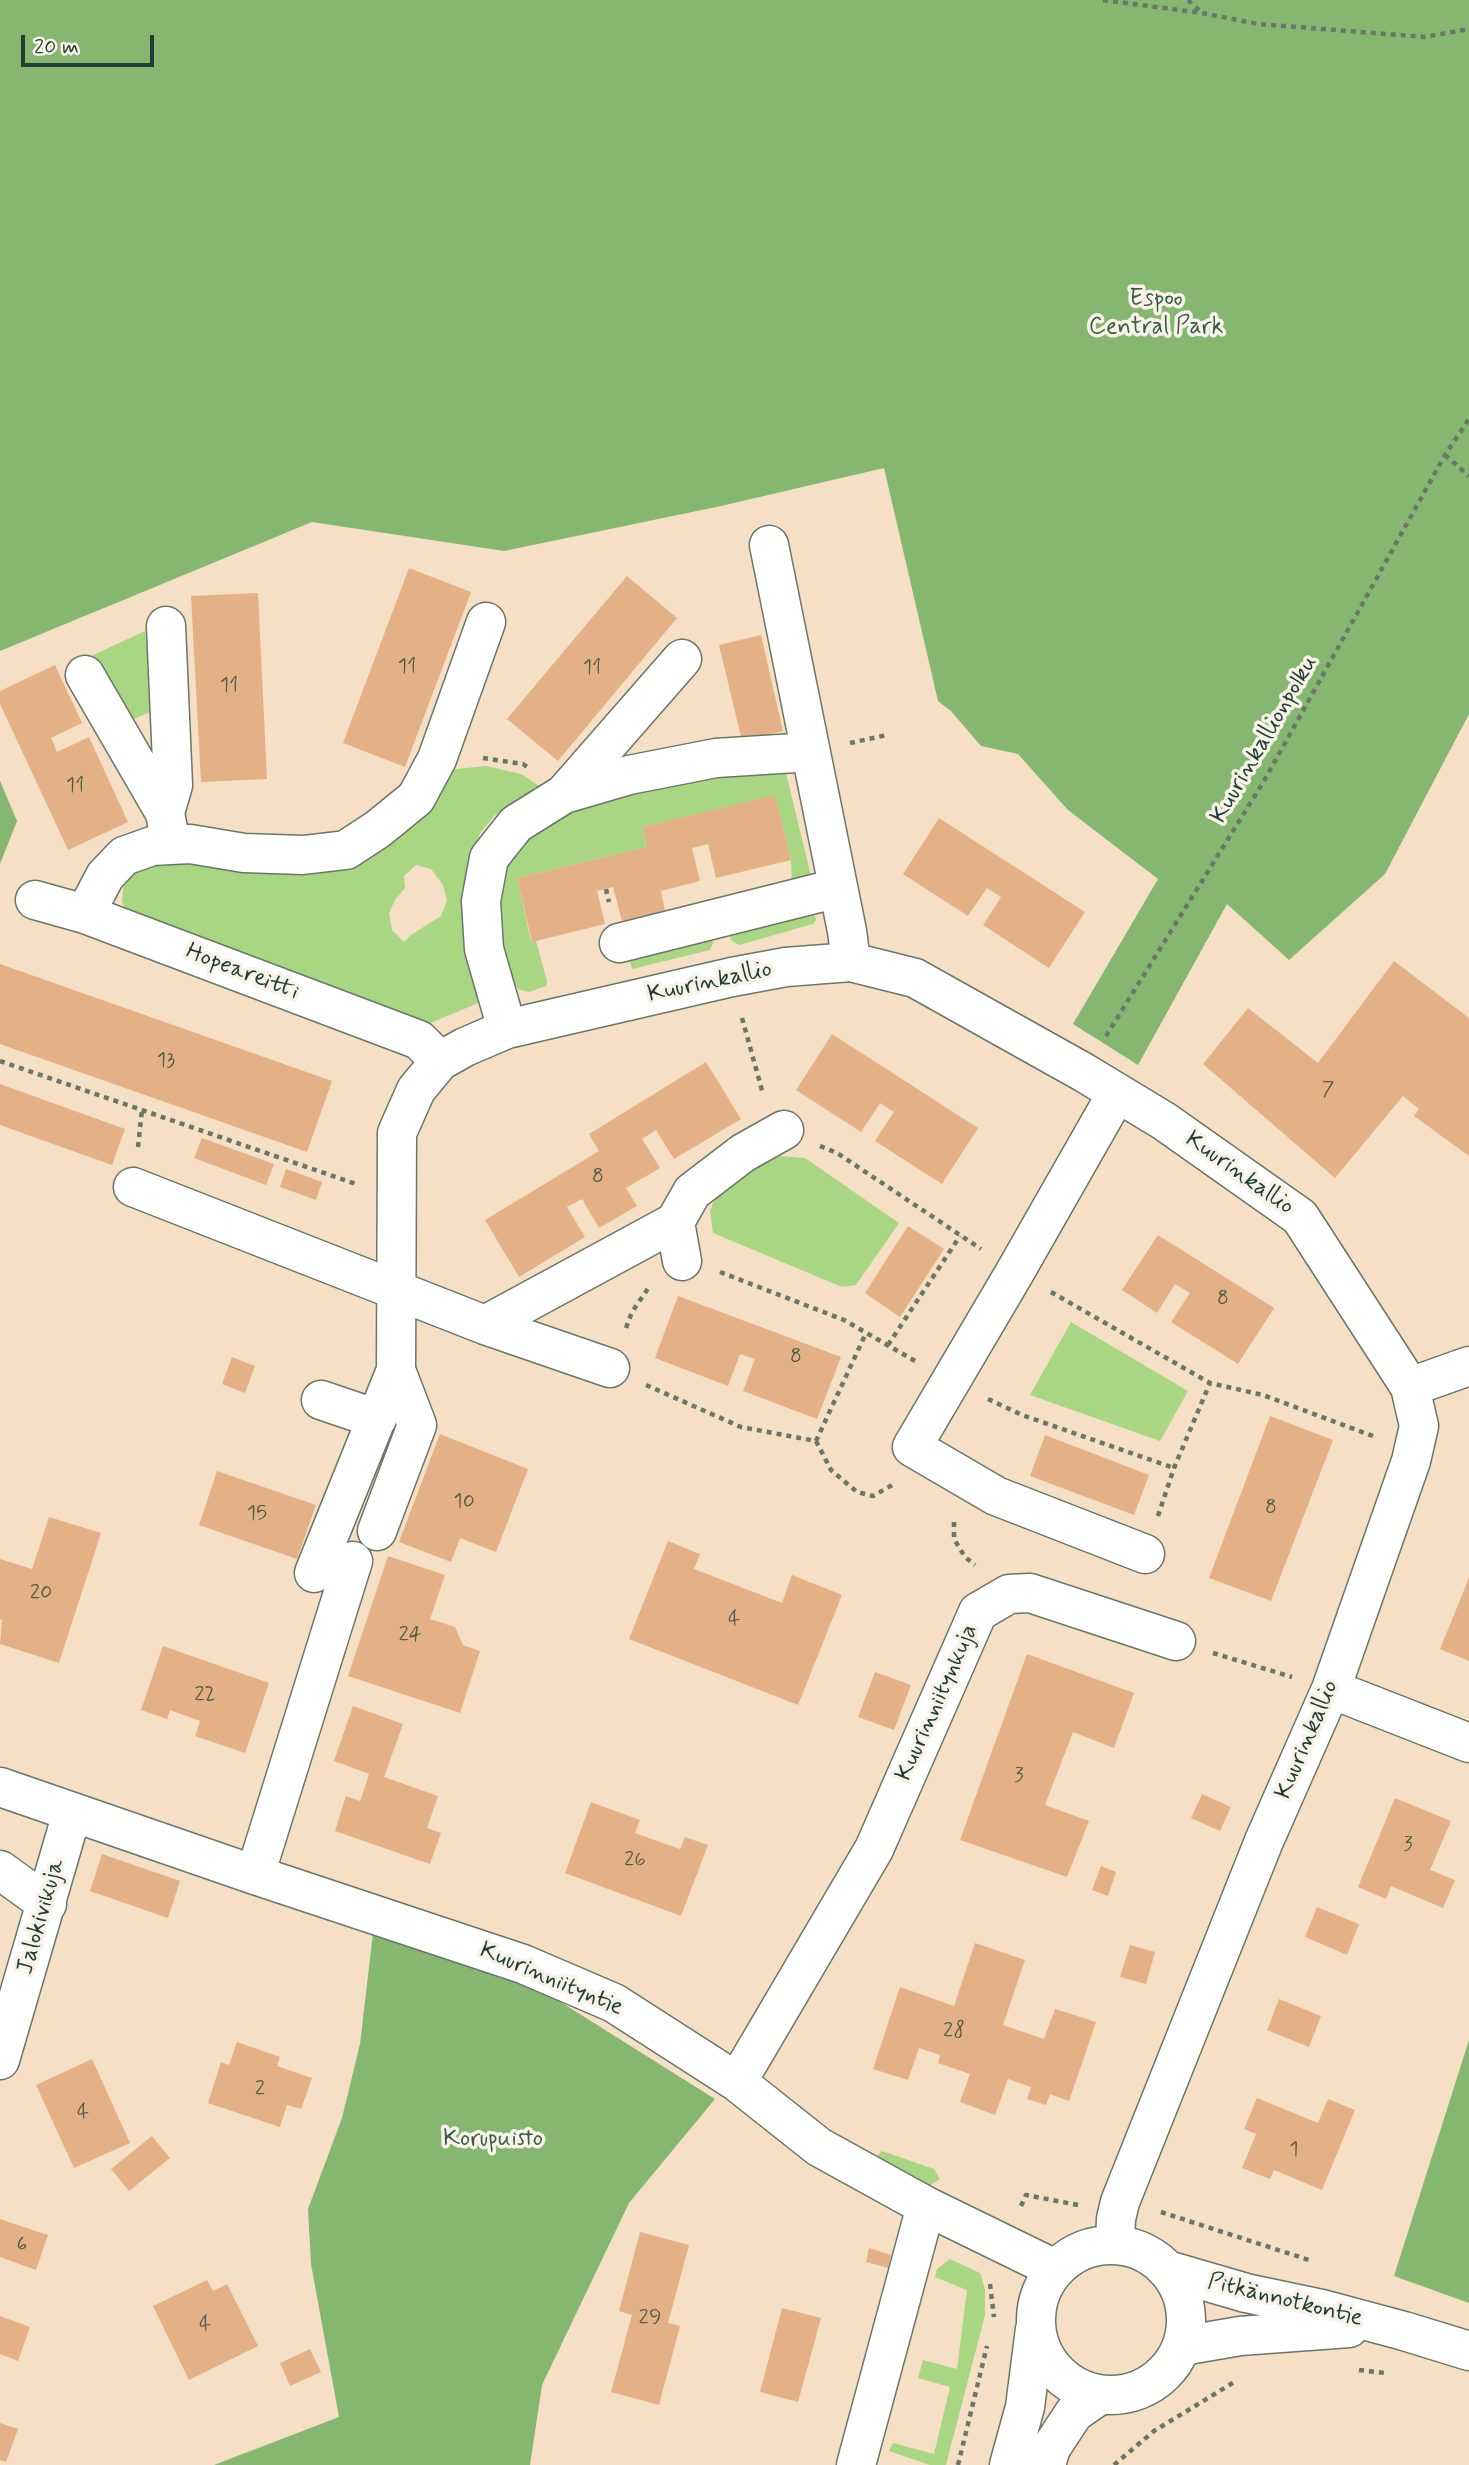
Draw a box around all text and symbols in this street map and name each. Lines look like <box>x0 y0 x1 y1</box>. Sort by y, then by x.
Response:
scale bar <box>24 21 158 65</box>
text: 20 m <box>34 33 79 61</box>
park label: Espoo Central Park <box>1089 286 1223 342</box>
street label: Kuurinkallionpolku <box>1205 651 1325 829</box>
house number: 11 <box>398 655 416 681</box>
house number: 11 <box>583 656 601 682</box>
house number: 11 <box>220 674 238 700</box>
house number: 11 <box>66 774 84 800</box>
street label: Hopeareitti <box>181 938 303 1008</box>
street label: Kuurinkallio <box>645 956 775 1010</box>
house number: 13 <box>157 1049 175 1075</box>
house number: 7 <box>1322 1078 1334 1104</box>
street label: Kuurinkallio <box>1179 1126 1299 1222</box>
house number: 8 <box>592 1165 604 1191</box>
house number: 8 <box>1217 1287 1229 1313</box>
house number: 8 <box>790 1345 802 1371</box>
house number: 10 <box>453 1490 475 1516</box>
house number: 8 <box>1265 1496 1277 1522</box>
house number: 15 <box>247 1502 267 1528</box>
house number: 20 <box>30 1581 52 1607</box>
house number: 4 <box>728 1608 740 1634</box>
street label: Kuurinniitynkuja <box>891 1620 985 1786</box>
house number: 24 <box>398 1623 422 1649</box>
street label: Kuurinkallio <box>1270 1676 1346 1804</box>
house number: 22 <box>194 1683 216 1709</box>
house number: 3 <box>1014 1764 1024 1790</box>
house number: 3 <box>1403 1833 1413 1859</box>
house number: 26 <box>624 1848 646 1874</box>
street label: Jalokivikuja <box>12 1856 72 1978</box>
street label: Kuurinniityntie <box>475 1937 627 2023</box>
house number: 28 <box>943 2019 965 2045</box>
house number: 2 <box>255 2077 265 2103</box>
house number: 4 <box>77 2101 89 2127</box>
park label: Korupuisto <box>443 2126 543 2154</box>
house number: 1 <box>1289 2138 1299 2164</box>
house number: 6 <box>17 2233 27 2259</box>
street label: Pitkännotkontie <box>1204 2268 1366 2334</box>
house number: 29 <box>639 2306 661 2332</box>
house number: 4 <box>199 2313 211 2339</box>

